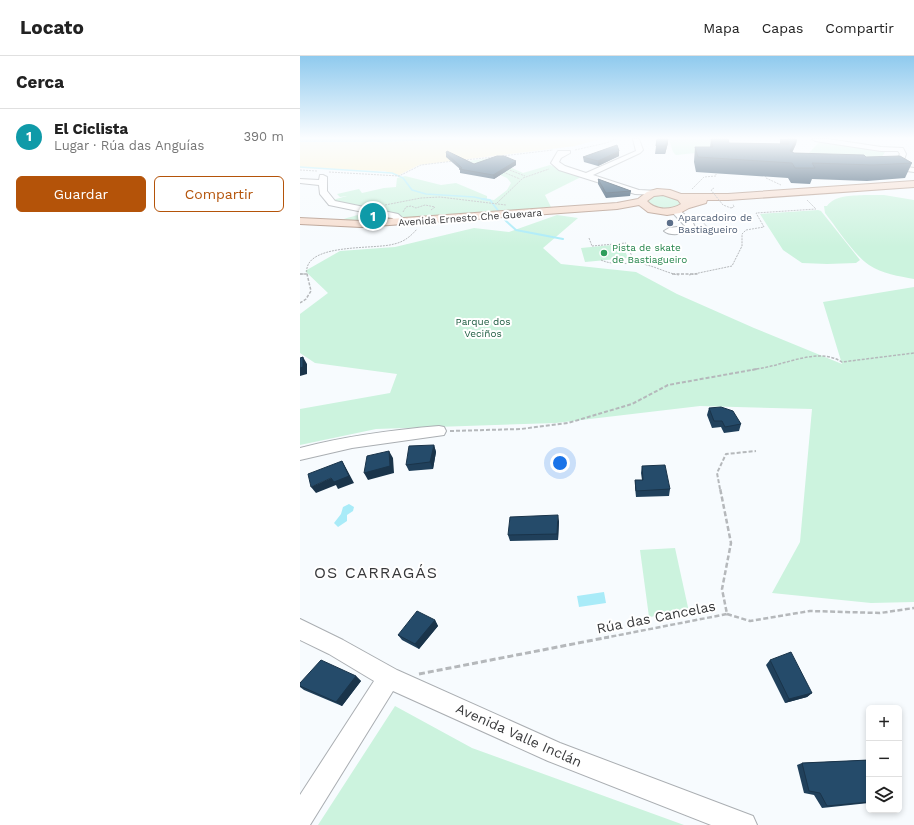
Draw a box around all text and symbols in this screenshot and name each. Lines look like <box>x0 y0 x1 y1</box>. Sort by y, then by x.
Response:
text: Locato <box>20 16 84 39</box>
text: Mapa <box>703 20 740 36</box>
text: Capas <box>762 20 803 36</box>
text: Compartir <box>825 20 894 36</box>
text: Cerca <box>16 72 64 92</box>
text: El Ciclista <box>54 120 128 138</box>
text: 1 <box>26 129 32 144</box>
text: 390 m <box>243 129 284 144</box>
text: Lugar · Rúa das Anguías <box>54 138 204 153</box>
button: Guardar <box>16 176 146 212</box>
button: Compartir <box>154 176 284 212</box>
pin: 1 <box>360 201 386 231</box>
street label: Avenida Ernesto Che Guevara <box>398 207 543 228</box>
place label: Aparcadoiro de Bastiagueiro <box>678 212 752 235</box>
marker: Aparcadoiro de Bastiagueiro <box>665 218 675 228</box>
place label: Pista de skate de Bastiagueiro <box>612 242 687 265</box>
marker: Pista de skate de Bastiagueiro <box>599 248 609 258</box>
park label: Parque dos Veciños <box>456 316 510 339</box>
your location <box>550 453 570 473</box>
district label: OS CARRAGÁS <box>314 563 438 582</box>
street label: Rúa das Cancelas <box>595 598 717 636</box>
street label: Avenida Valle Inclán <box>454 700 584 770</box>
map controls <box>866 705 902 813</box>
button: + <box>866 705 902 741</box>
button: − <box>866 741 902 777</box>
button: layers <box>866 777 902 813</box>

